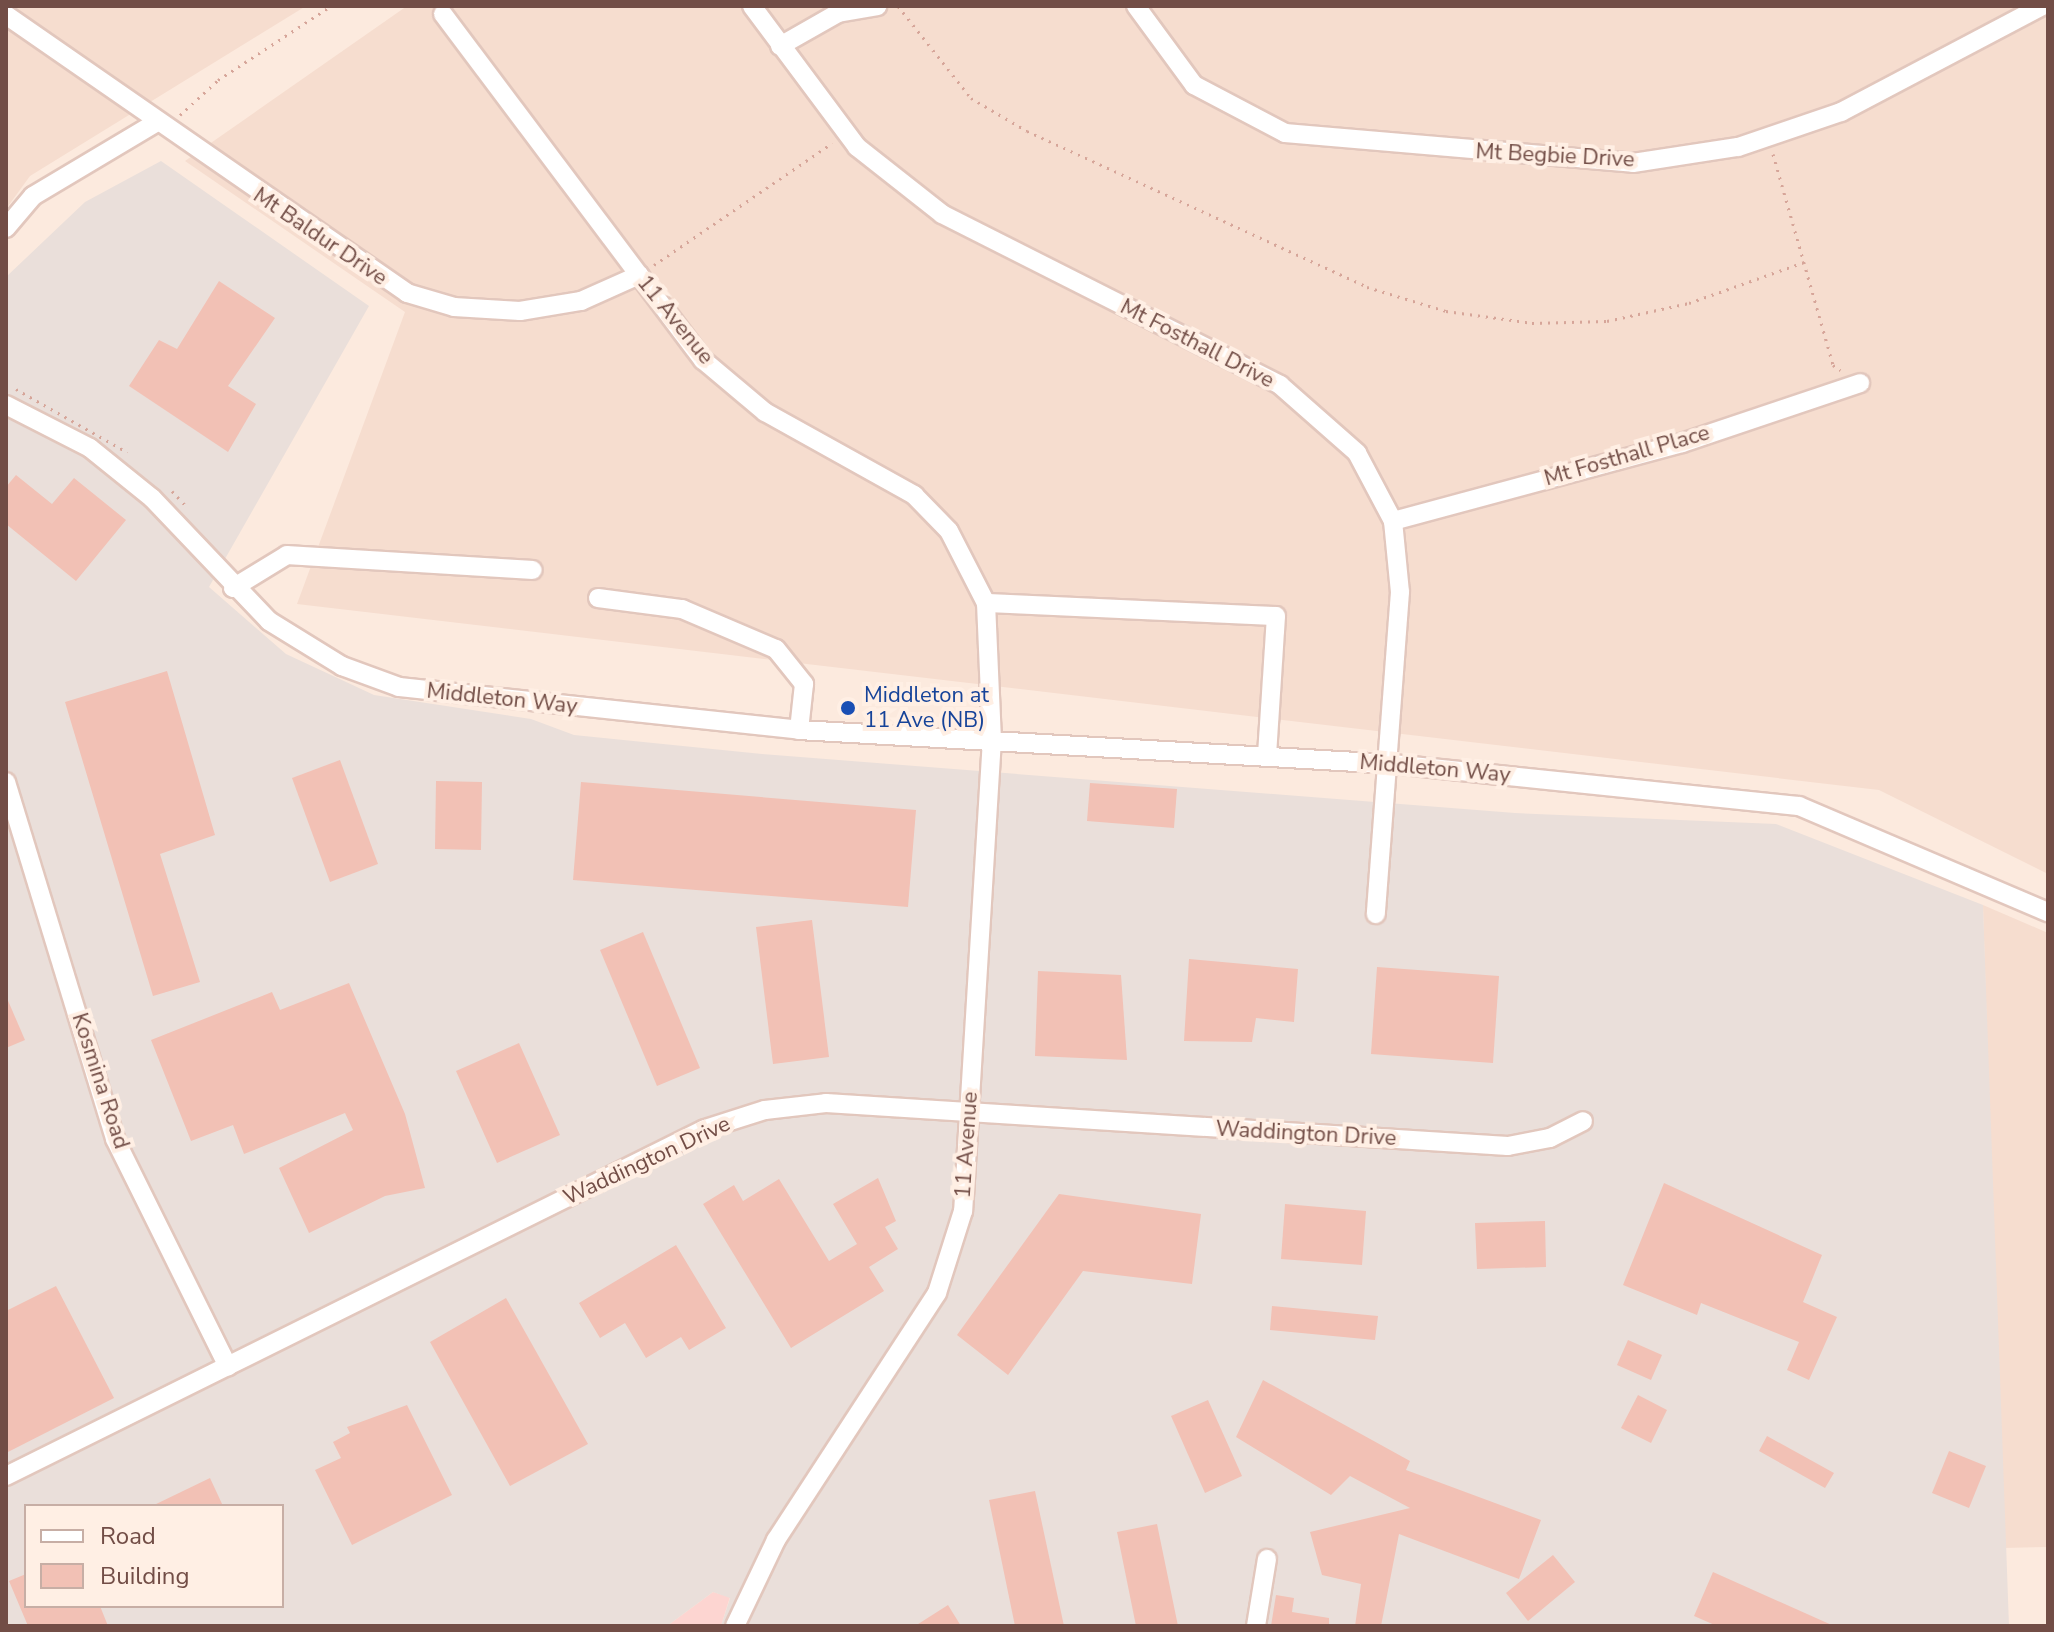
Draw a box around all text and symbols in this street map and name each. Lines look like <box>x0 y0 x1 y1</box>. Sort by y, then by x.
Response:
street label: Mt Begbie Drive <box>1475 139 1635 173</box>
street label: Mt Baldur Drive <box>248 182 392 292</box>
street label: 11 Avenue <box>631 270 719 370</box>
street label: Mt Fosthall Drive <box>1116 294 1278 394</box>
street label: Mt Fosthall Place <box>1541 420 1713 492</box>
street label: Middleton Way <box>425 678 579 720</box>
place label: Middleton at 11 Ave (NB) <box>864 682 989 734</box>
marker: Middleton at 11 Ave (NB) <box>839 699 857 717</box>
street label: Middleton Way <box>1358 749 1512 789</box>
street label: Kosmina Road <box>66 1010 134 1152</box>
street label: 11 Avenue <box>950 1091 984 1199</box>
street label: Waddington Drive <box>559 1111 735 1211</box>
street label: Waddington Drive <box>1215 1116 1397 1152</box>
legend <box>24 1504 284 1608</box>
text: Road <box>100 1520 156 1552</box>
text: Building <box>100 1560 190 1592</box>

